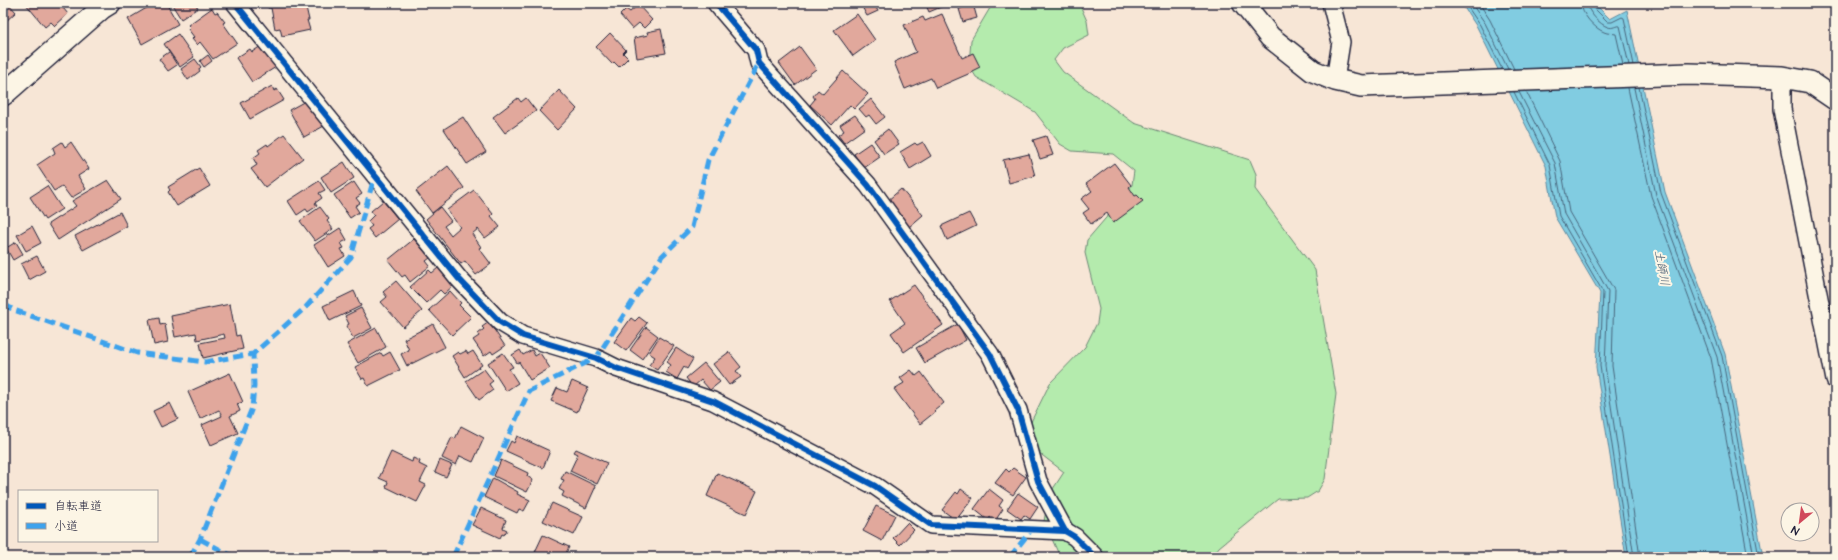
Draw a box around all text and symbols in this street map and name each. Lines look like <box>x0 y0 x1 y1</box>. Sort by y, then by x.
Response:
water label: 土師川 <box>1650 249 1673 287</box>
legend <box>18 490 158 542</box>
text: 自転車道 <box>54 498 102 515</box>
north arrow <box>1780 502 1820 542</box>
text: 小道 <box>54 518 78 535</box>
text: N <box>1789 522 1802 539</box>

